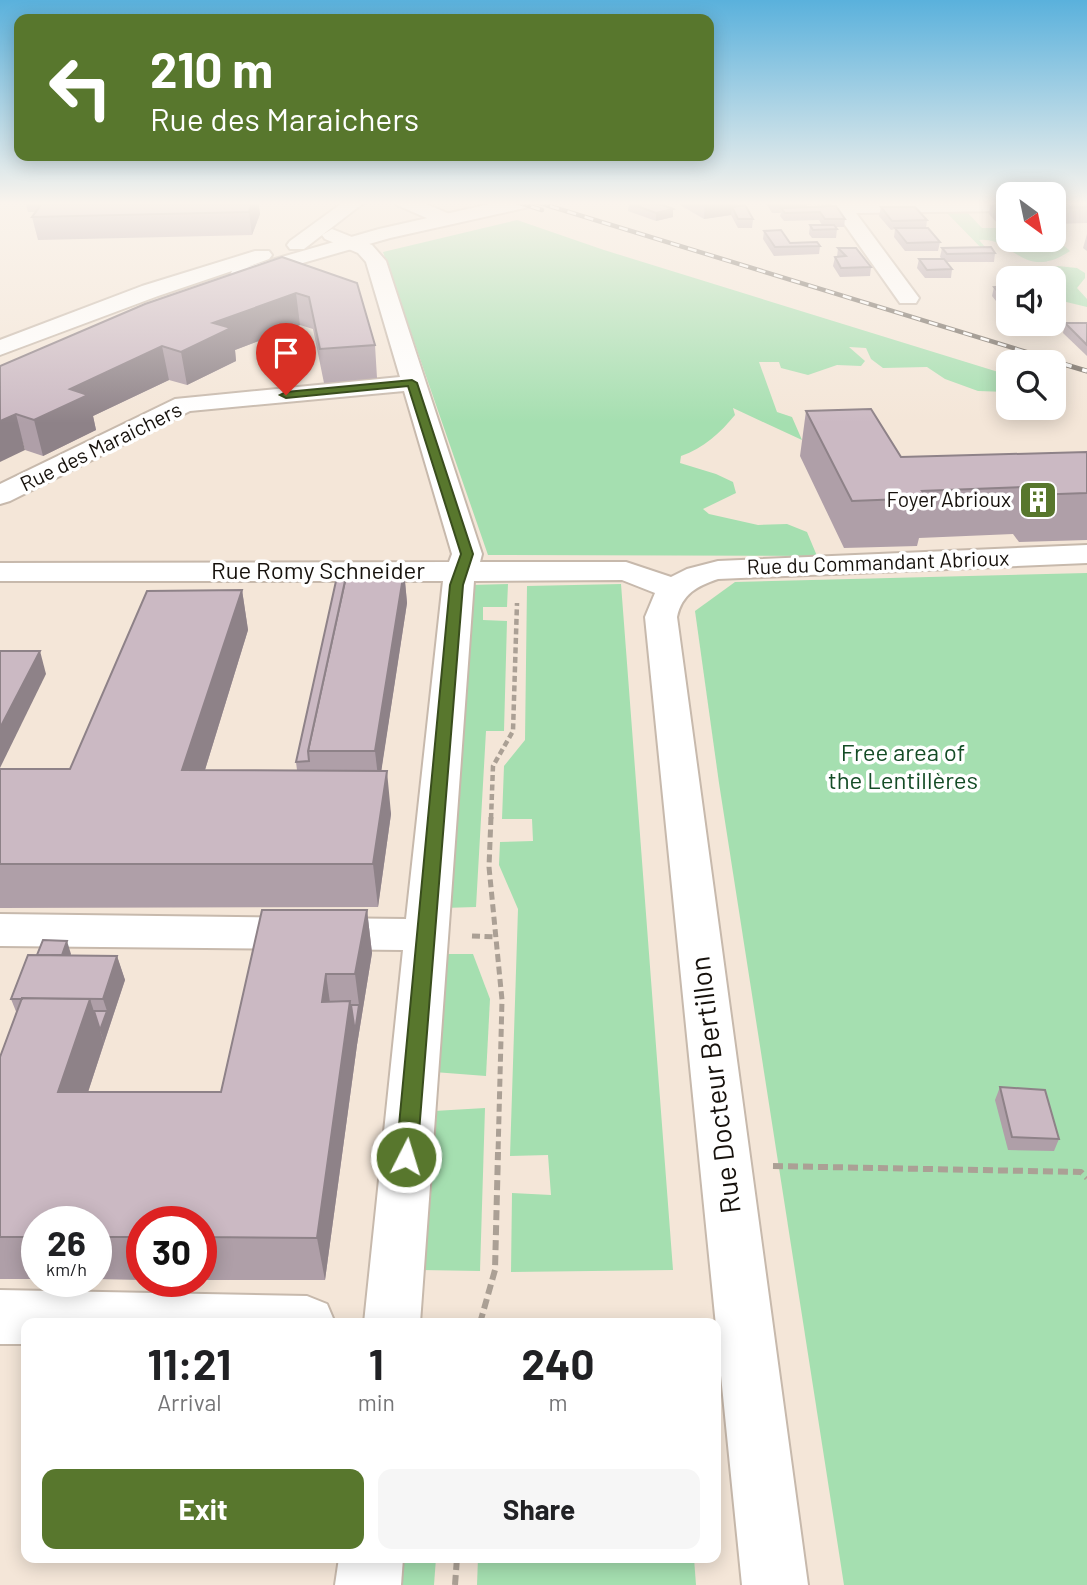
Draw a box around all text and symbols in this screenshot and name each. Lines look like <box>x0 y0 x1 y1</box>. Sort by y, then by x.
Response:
text: 210 m <box>150 39 273 98</box>
icon: left <box>35 42 126 133</box>
text: Rue des Maraichers <box>150 99 419 137</box>
north arrow <box>996 182 1066 252</box>
map controls <box>996 182 1066 420</box>
button: sound <box>996 266 1066 336</box>
pin <box>256 323 316 395</box>
icon: arrive <box>267 334 305 372</box>
button: search <box>996 350 1066 420</box>
street label: Rue des Maraichers <box>15 396 185 496</box>
building icon: Foyer Abrioux <box>1017 479 1059 521</box>
place label: Foyer Abrioux <box>887 486 1011 511</box>
street label: Rue du Commandant Abrioux <box>746 544 1010 579</box>
street label: Rue Romy Schneider <box>211 555 425 584</box>
park label: Free area of the Lentillères <box>828 737 978 794</box>
street label: Rue Docteur Bertillon <box>681 955 747 1216</box>
position arrow <box>369 1120 443 1194</box>
speed limit sign: 30 <box>126 1206 217 1297</box>
text: 26 <box>47 1221 86 1263</box>
text: km/h <box>46 1258 87 1280</box>
text: 11:21 <box>148 1338 231 1388</box>
text: 1 <box>369 1338 384 1388</box>
text: 240 <box>522 1338 594 1388</box>
text: Arrival <box>157 1388 221 1416</box>
text: min <box>358 1388 395 1416</box>
text: m <box>548 1388 567 1416</box>
button: Exit <box>42 1469 364 1549</box>
button: Share <box>378 1469 700 1549</box>

